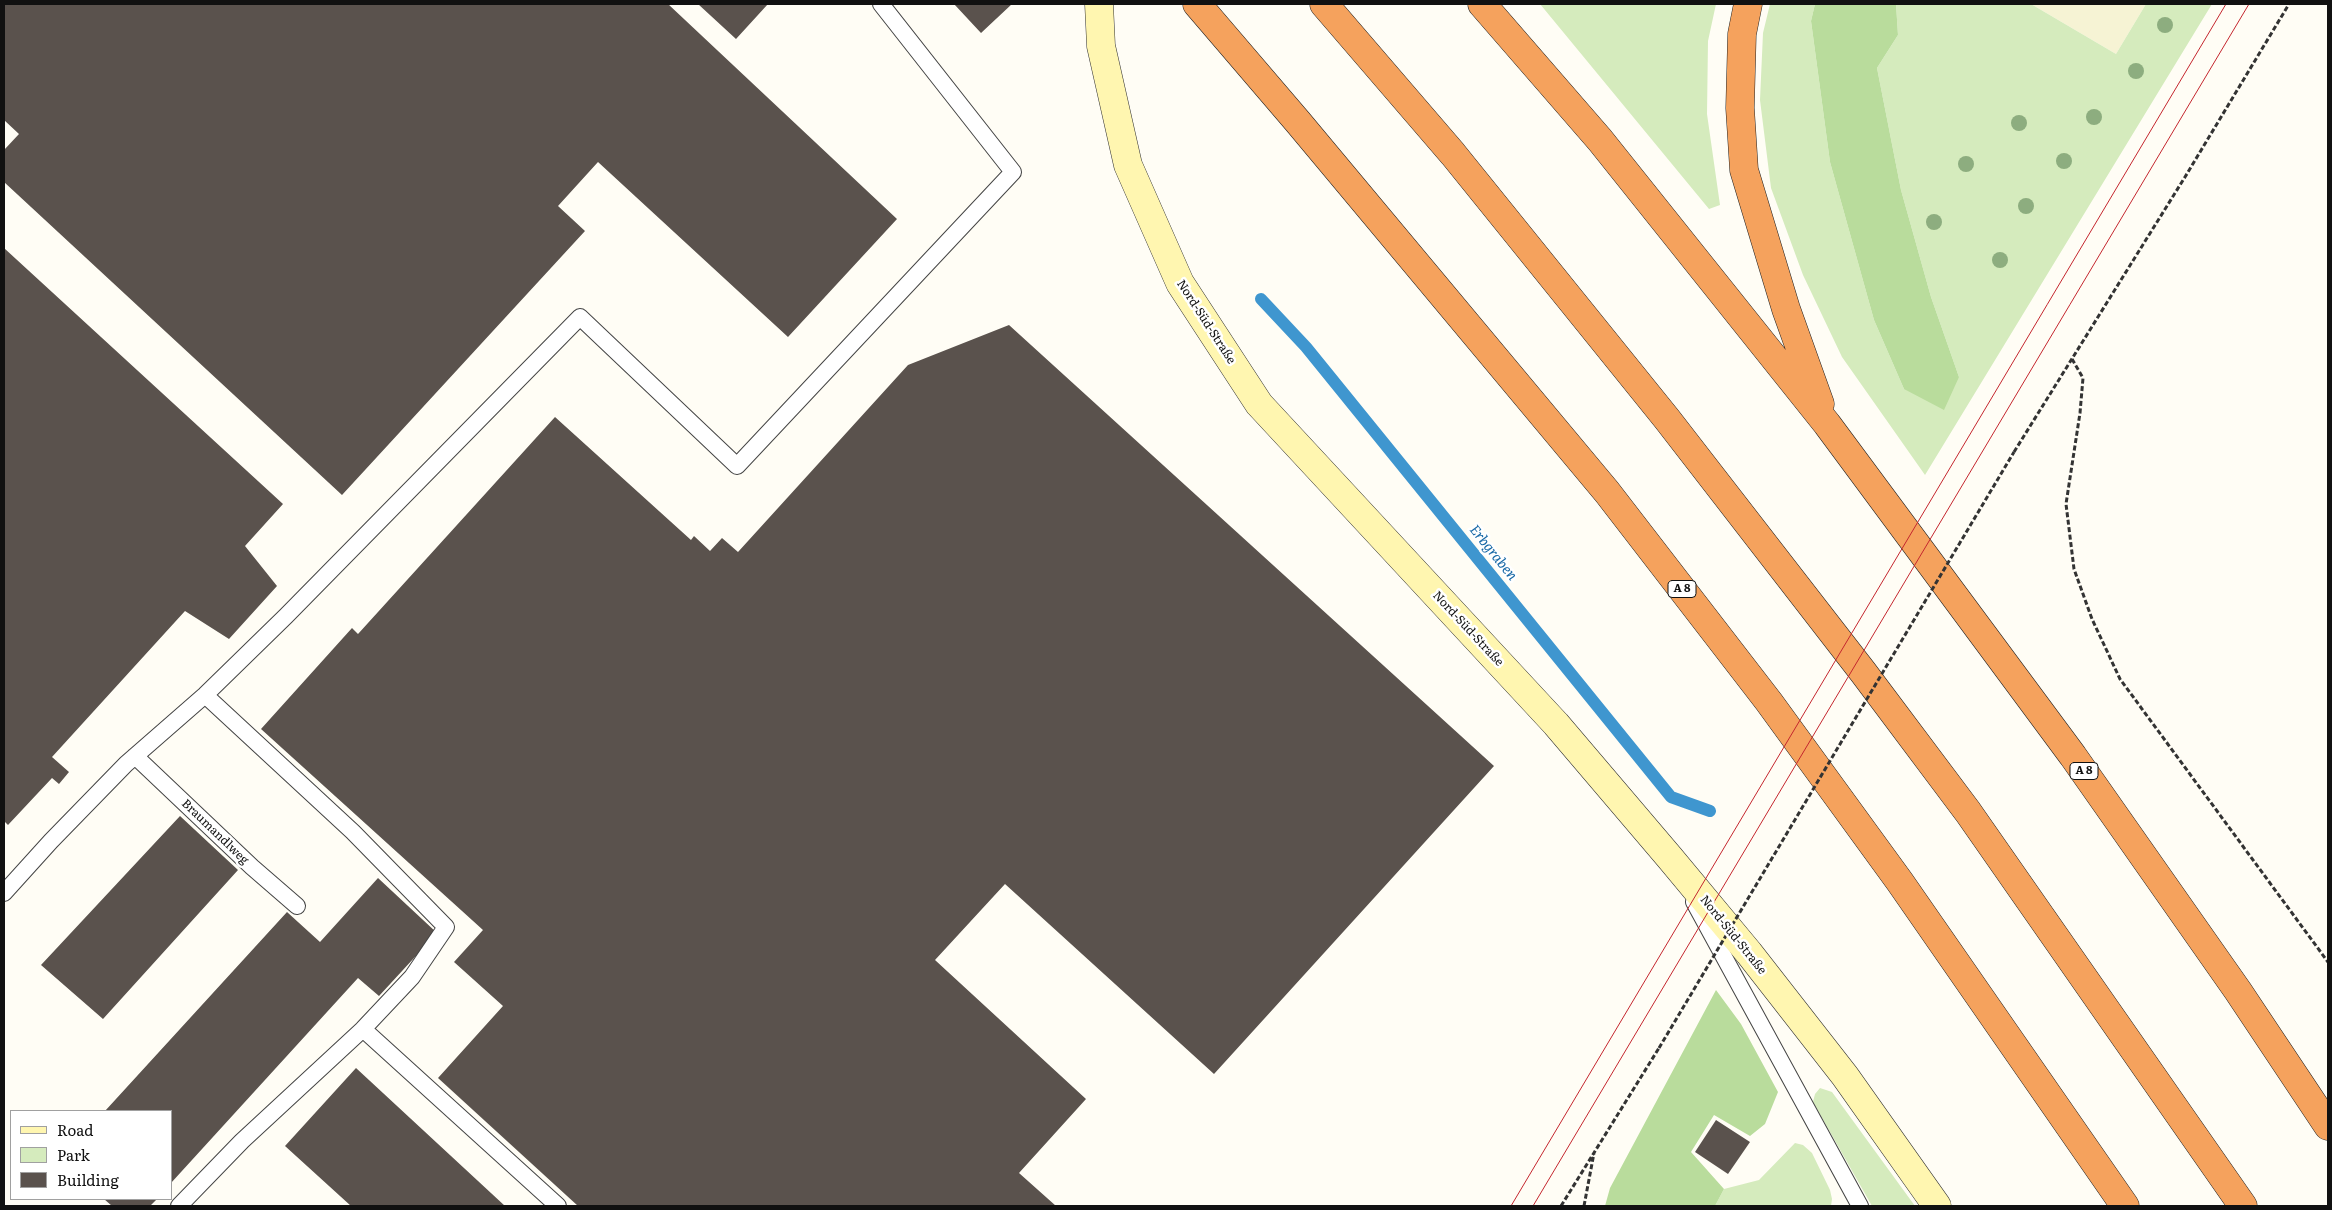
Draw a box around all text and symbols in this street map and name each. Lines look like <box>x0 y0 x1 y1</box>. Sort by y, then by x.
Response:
street label: Nord-Süd-Straße <box>1174 277 1238 367</box>
water label: Erbgraben <box>1466 522 1520 584</box>
road number: A 8 <box>1668 580 1696 598</box>
street label: Nord-Süd-Straße <box>1430 589 1506 669</box>
road number: A 8 <box>2070 762 2098 779</box>
street label: Braumandlweg <box>179 796 251 868</box>
street label: Nord-Süd-Straße <box>1697 893 1769 977</box>
legend <box>10 1110 172 1200</box>
text: Road <box>57 1118 93 1141</box>
text: Park <box>57 1143 90 1166</box>
text: Building <box>57 1168 119 1191</box>

